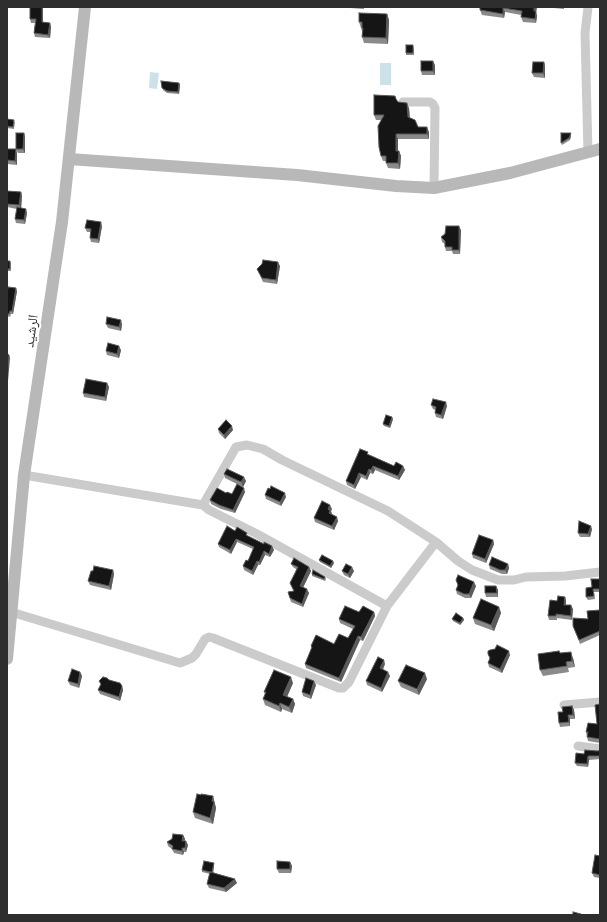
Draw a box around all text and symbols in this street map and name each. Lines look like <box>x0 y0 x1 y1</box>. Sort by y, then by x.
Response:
street label: الرشيد <box>20 314 42 348</box>

